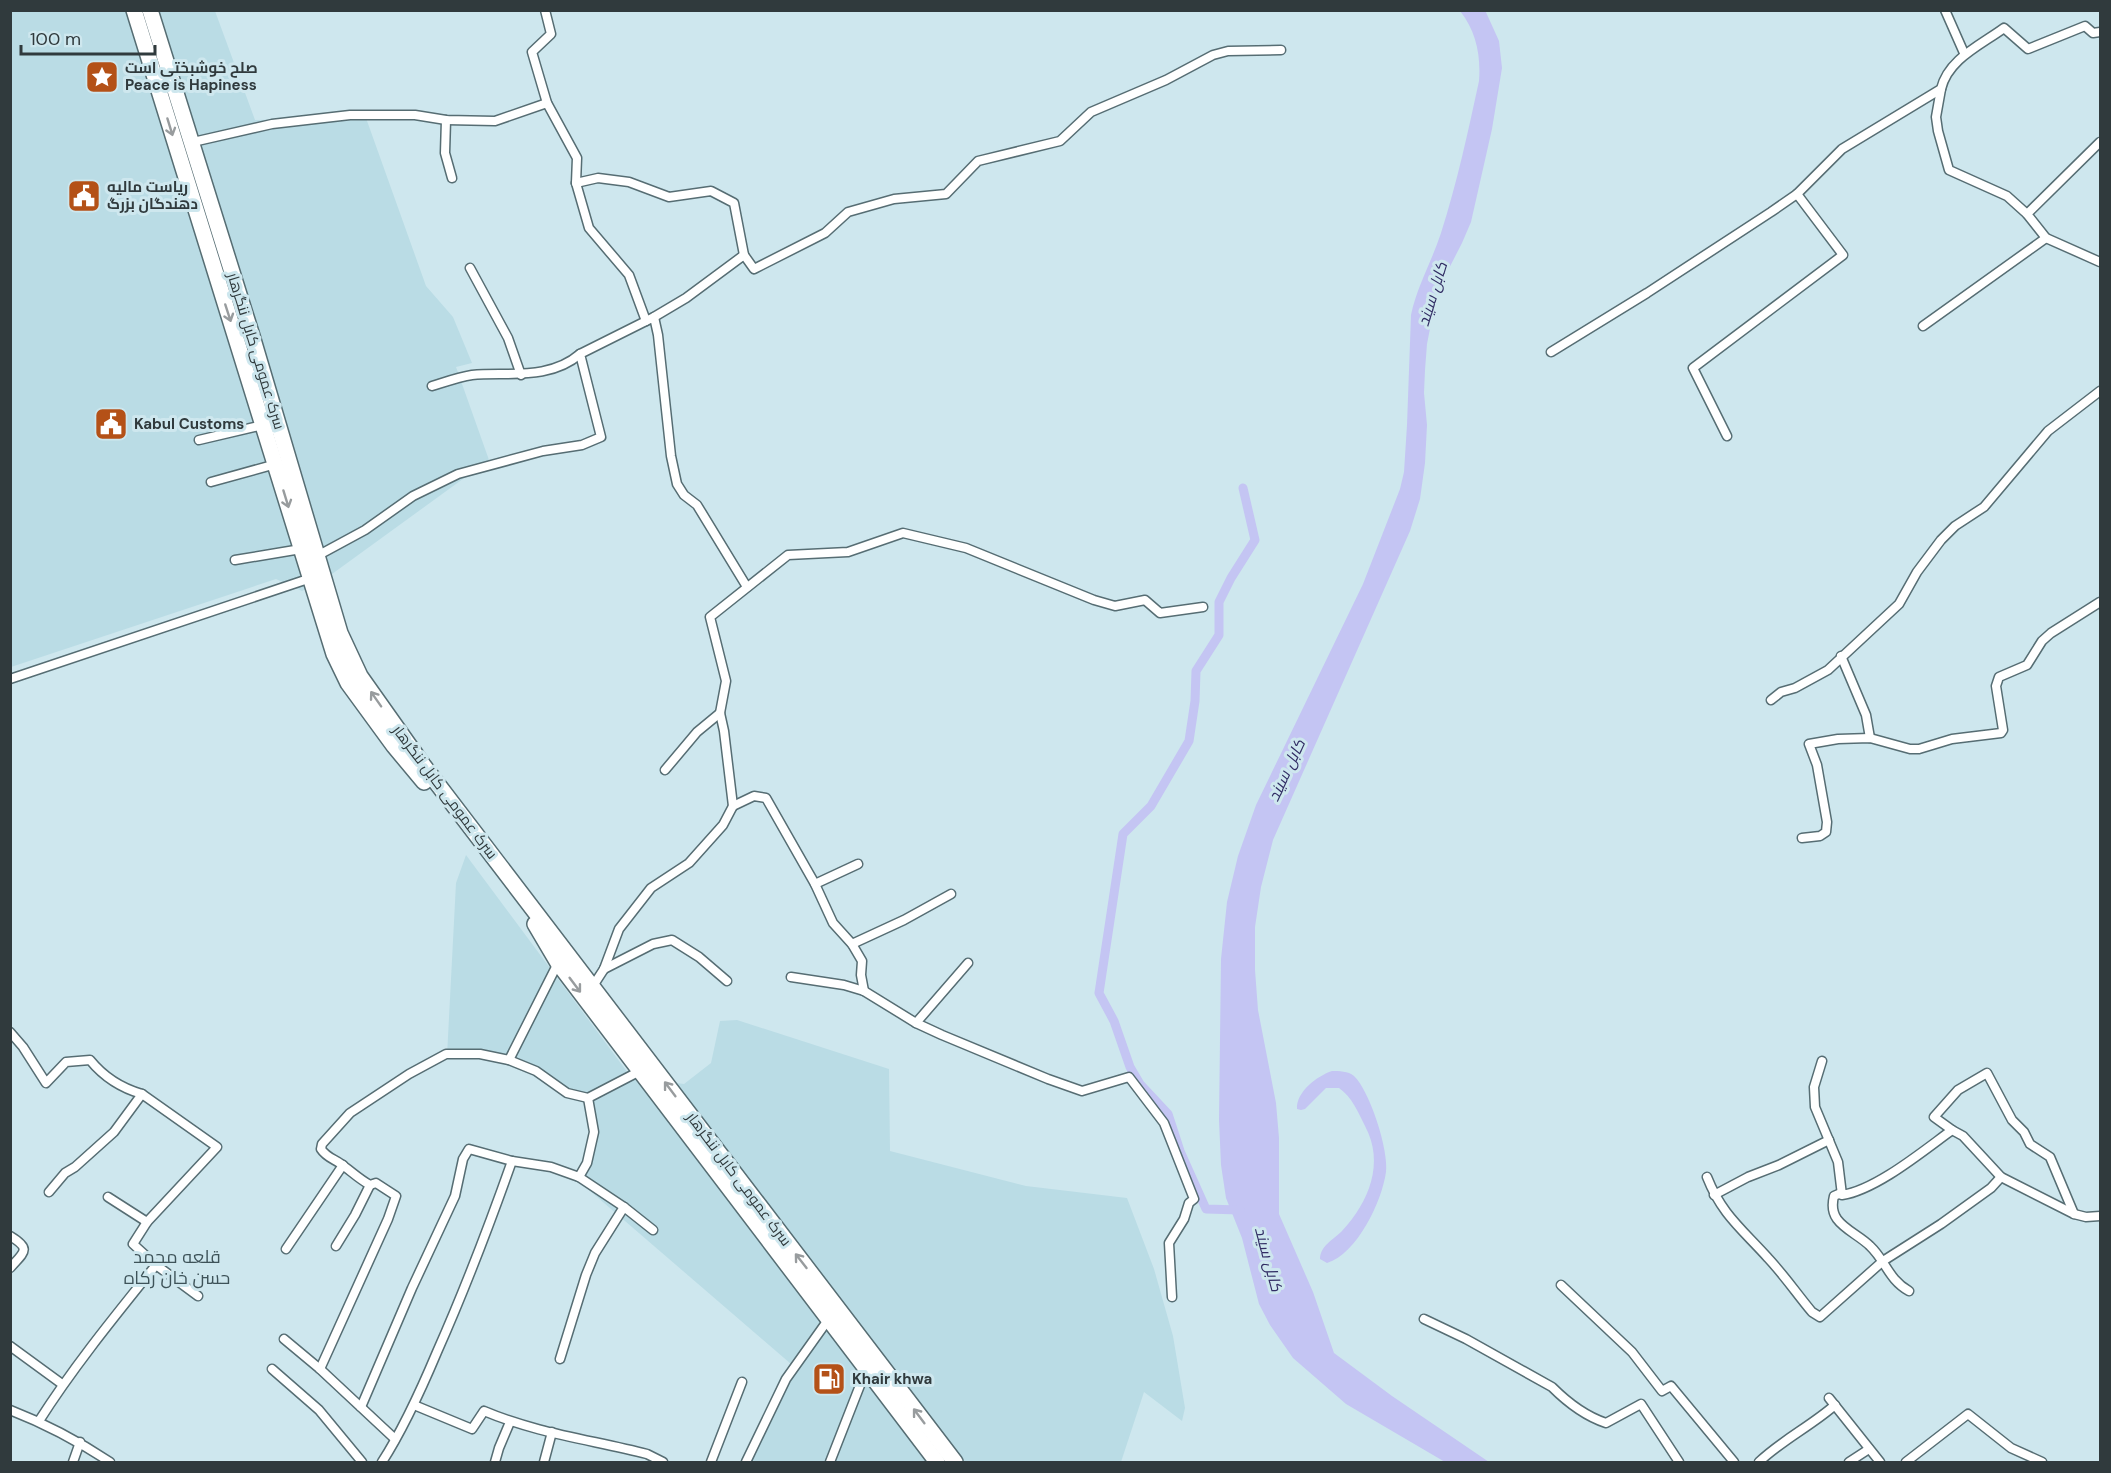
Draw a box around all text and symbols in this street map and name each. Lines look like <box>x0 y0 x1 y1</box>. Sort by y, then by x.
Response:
scale bar <box>21 18 154 56</box>
text: 100 m <box>30 27 81 51</box>
place label: صلح خوشبختی است Peace is Hapiness <box>125 58 258 95</box>
place icon: صلح خوشبختی است Peace is Hapiness <box>84 59 120 95</box>
one-way arrow <box>165 117 176 136</box>
place label: ریاست مالیه دهندگان بزرگ <box>107 177 198 214</box>
public building icon: ریاست مالیه دهندگان بزرگ <box>66 178 102 214</box>
water label: کابل سيند <box>1413 260 1452 329</box>
street label: سرک عمومی کابل ننگرهار <box>222 269 289 432</box>
one-way arrow <box>223 303 234 322</box>
public building icon: Kabul Customs <box>93 406 129 442</box>
place label: Kabul Customs <box>134 414 244 434</box>
one-way arrow <box>281 489 292 508</box>
one-way arrow <box>370 691 382 707</box>
street label: سرک عمومی کابل ننگرهار <box>387 720 502 863</box>
water label: کابل سيند <box>1263 736 1310 805</box>
one-way arrow <box>569 977 581 993</box>
one-way arrow <box>664 1081 677 1097</box>
street label: سرک عمومی کابل ننگرهار <box>681 1107 796 1250</box>
water label: کابل سيند <box>1250 1225 1287 1294</box>
district label: قلعه محمد حسن خان رکاه <box>124 1245 230 1290</box>
one-way arrow <box>794 1253 807 1269</box>
fuel station icon: Khair khwa <box>811 1361 847 1397</box>
place label: Khair khwa <box>852 1369 932 1389</box>
one-way arrow <box>913 1408 926 1424</box>

